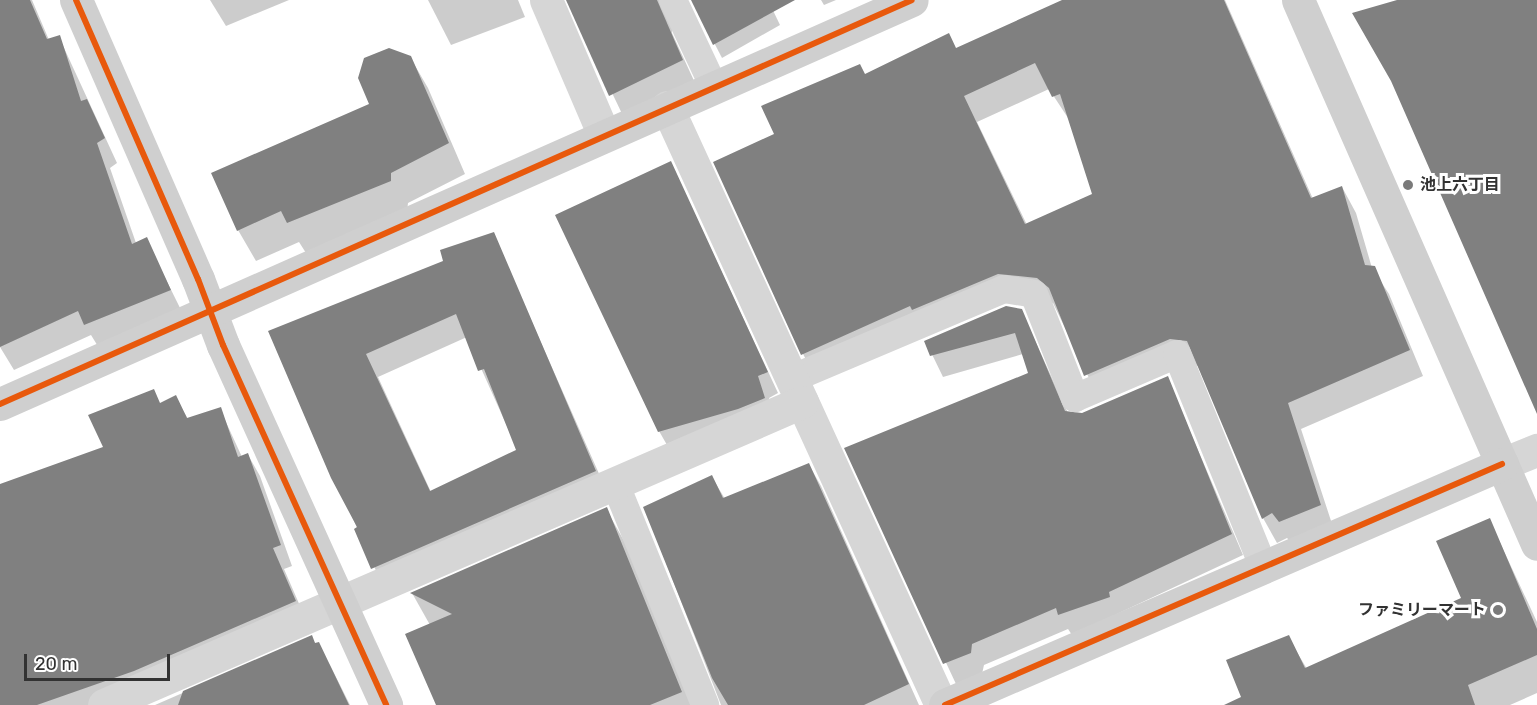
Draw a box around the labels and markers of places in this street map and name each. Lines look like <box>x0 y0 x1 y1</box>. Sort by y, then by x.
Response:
place label: 池上六丁目 <box>1420 175 1500 195</box>
marker: 池上六丁目 <box>1401 178 1415 192</box>
place label: ファミリーマート <box>1358 600 1486 620</box>
marker: ファミリーマート <box>1491 603 1505 617</box>

